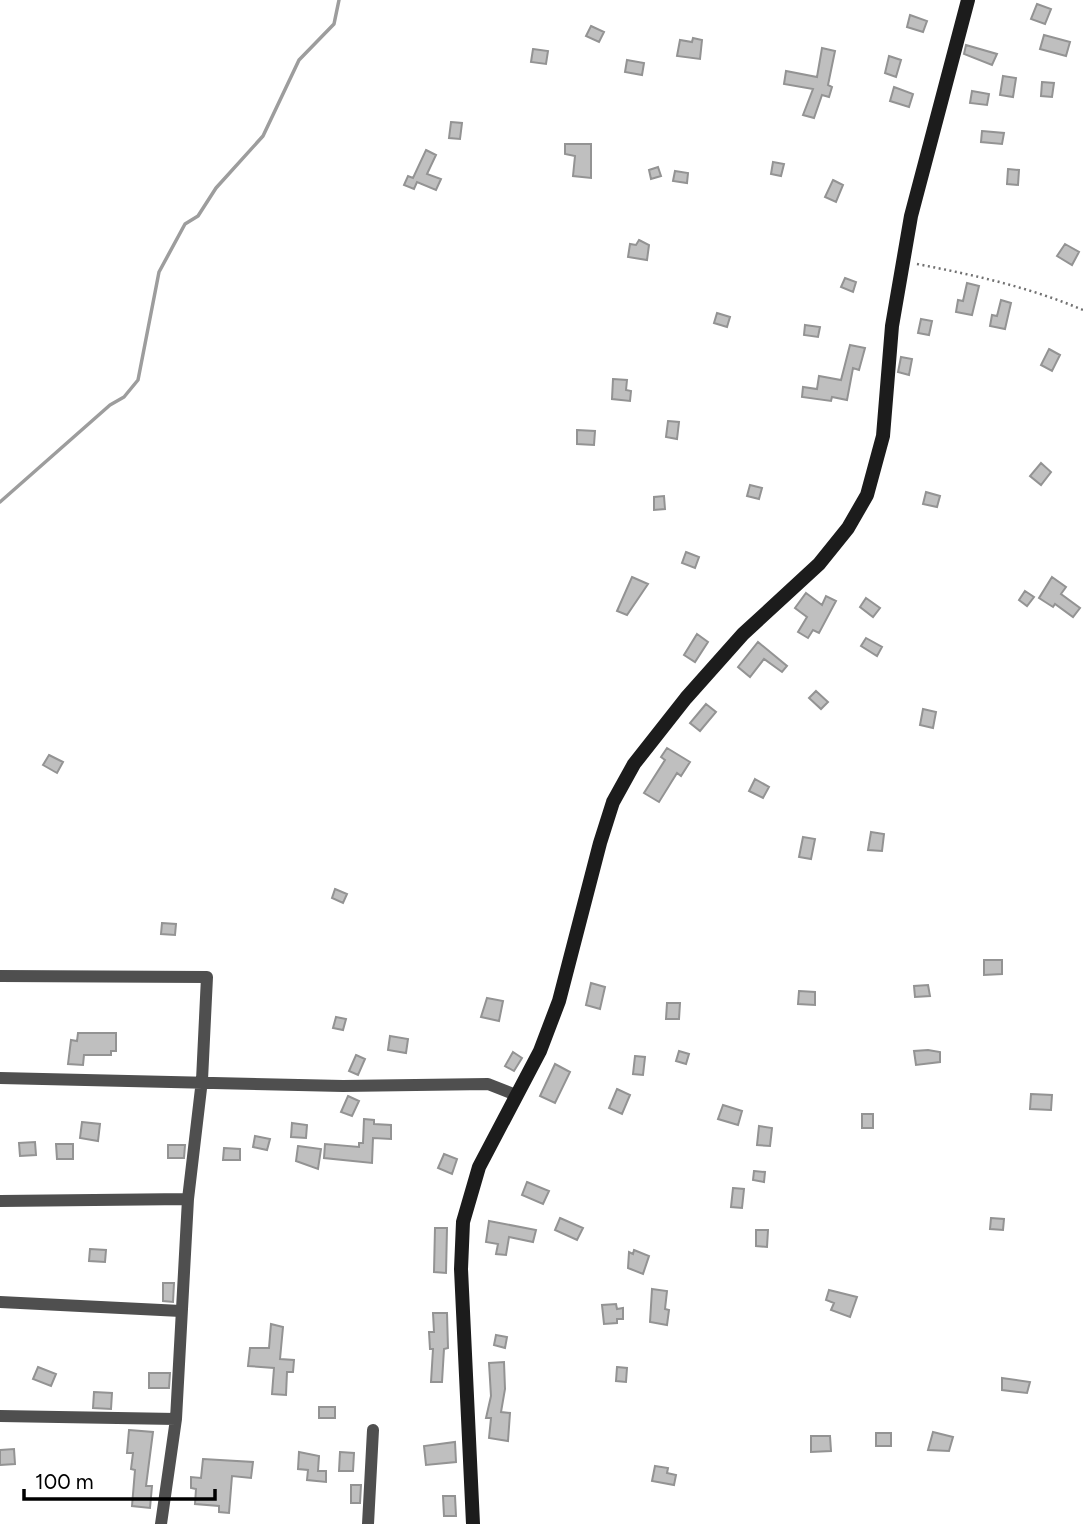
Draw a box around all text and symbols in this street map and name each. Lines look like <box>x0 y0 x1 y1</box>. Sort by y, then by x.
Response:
scale bar <box>24 1458 215 1502</box>
text: 100 m <box>35 1469 94 1494</box>

